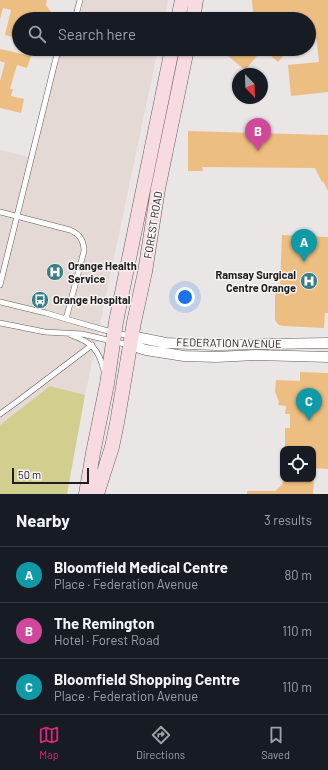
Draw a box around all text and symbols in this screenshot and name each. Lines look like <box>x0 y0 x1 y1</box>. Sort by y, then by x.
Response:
search box <box>12 12 316 56</box>
icon: search <box>26 23 48 45</box>
text: Search here <box>58 25 136 43</box>
north arrow <box>232 68 268 104</box>
pin: B <box>245 118 271 151</box>
street label: FOREST ROAD <box>141 190 164 260</box>
pin: A <box>291 229 317 262</box>
place label: Orange Health Service <box>68 259 137 285</box>
hospital icon: Orange Health Service <box>45 262 65 282</box>
place label: Ramsay Surgical Centre Orange <box>216 268 296 294</box>
hospital icon: Ramsay Surgical Centre Orange <box>299 271 319 291</box>
your location <box>175 287 195 307</box>
bus stop icon: Orange Hospital <box>30 290 50 310</box>
place label: Orange Hospital <box>53 293 131 306</box>
street label: FEDERATION AVENUE <box>176 335 282 350</box>
pin: C <box>296 388 322 421</box>
map controls <box>280 446 316 482</box>
button: locate <box>280 446 316 482</box>
scale bar <box>12 466 89 485</box>
text: 50 m <box>18 468 41 481</box>
text: Nearby <box>16 510 70 530</box>
text: 3 results <box>264 512 312 528</box>
text: Bloomfield Medical Centre <box>54 558 228 576</box>
text: A <box>25 567 33 583</box>
text: 80 m <box>285 567 312 583</box>
text: Place · Federation Avenue <box>54 576 198 592</box>
text: The Remington <box>54 614 154 632</box>
text: B <box>25 623 33 639</box>
text: 110 m <box>282 623 312 639</box>
text: Hotel · Forest Road <box>54 632 160 648</box>
text: Bloomfield Shopping Centre <box>54 670 240 688</box>
text: C <box>25 679 33 695</box>
text: 110 m <box>282 679 312 695</box>
text: Place · Federation Avenue <box>54 688 198 704</box>
tab: Map <box>38 724 60 761</box>
tab: Directions <box>136 724 185 761</box>
tab: Saved <box>261 724 290 761</box>

